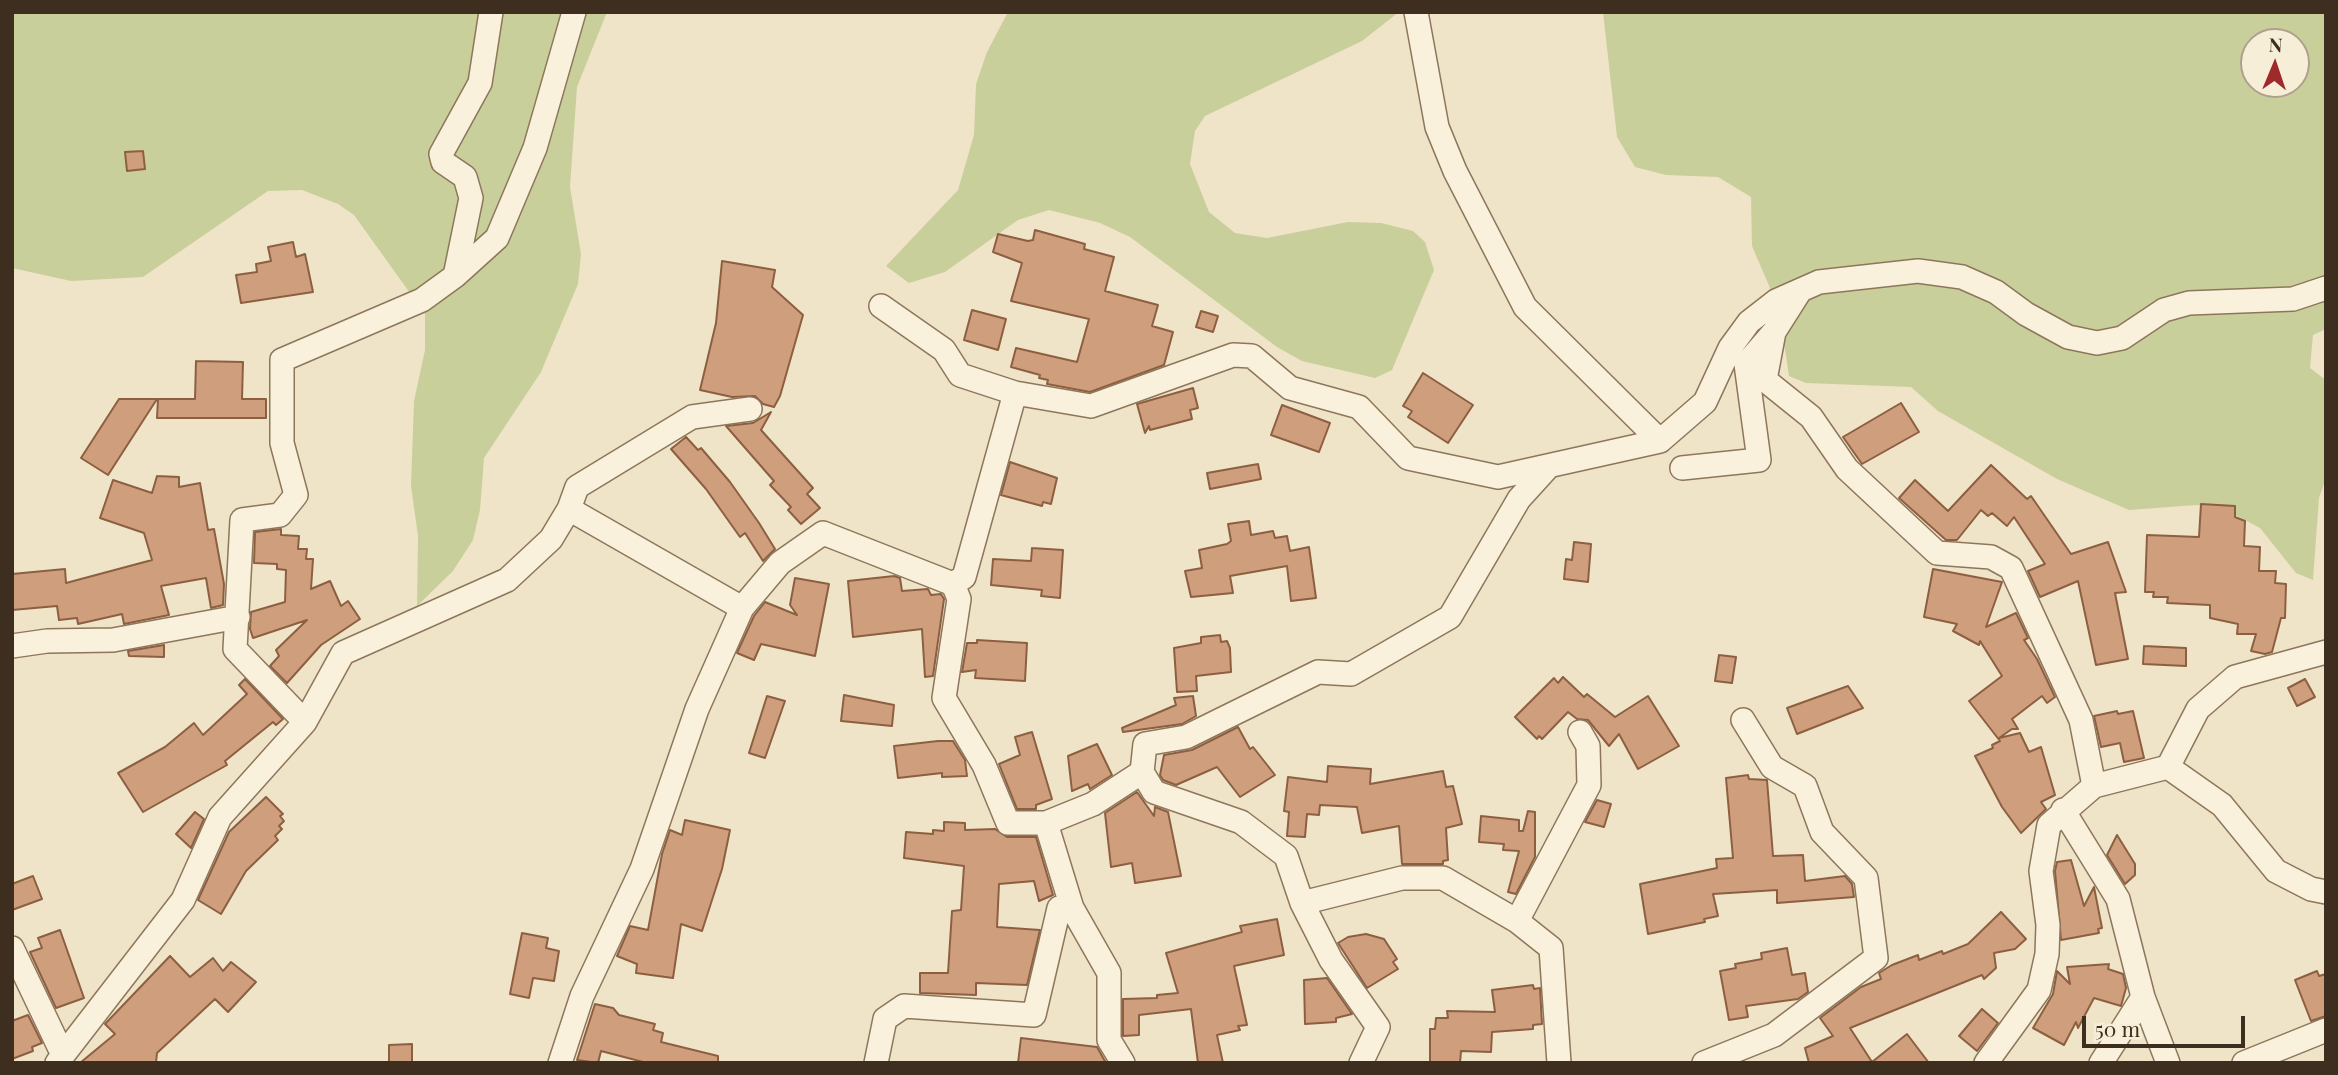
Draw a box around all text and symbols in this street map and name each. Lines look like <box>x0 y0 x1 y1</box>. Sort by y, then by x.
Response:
north arrow <box>2240 28 2310 98</box>
text: N <box>2268 31 2283 57</box>
scale bar <box>2086 1002 2249 1046</box>
text: 50 m <box>2095 1014 2140 1042</box>

